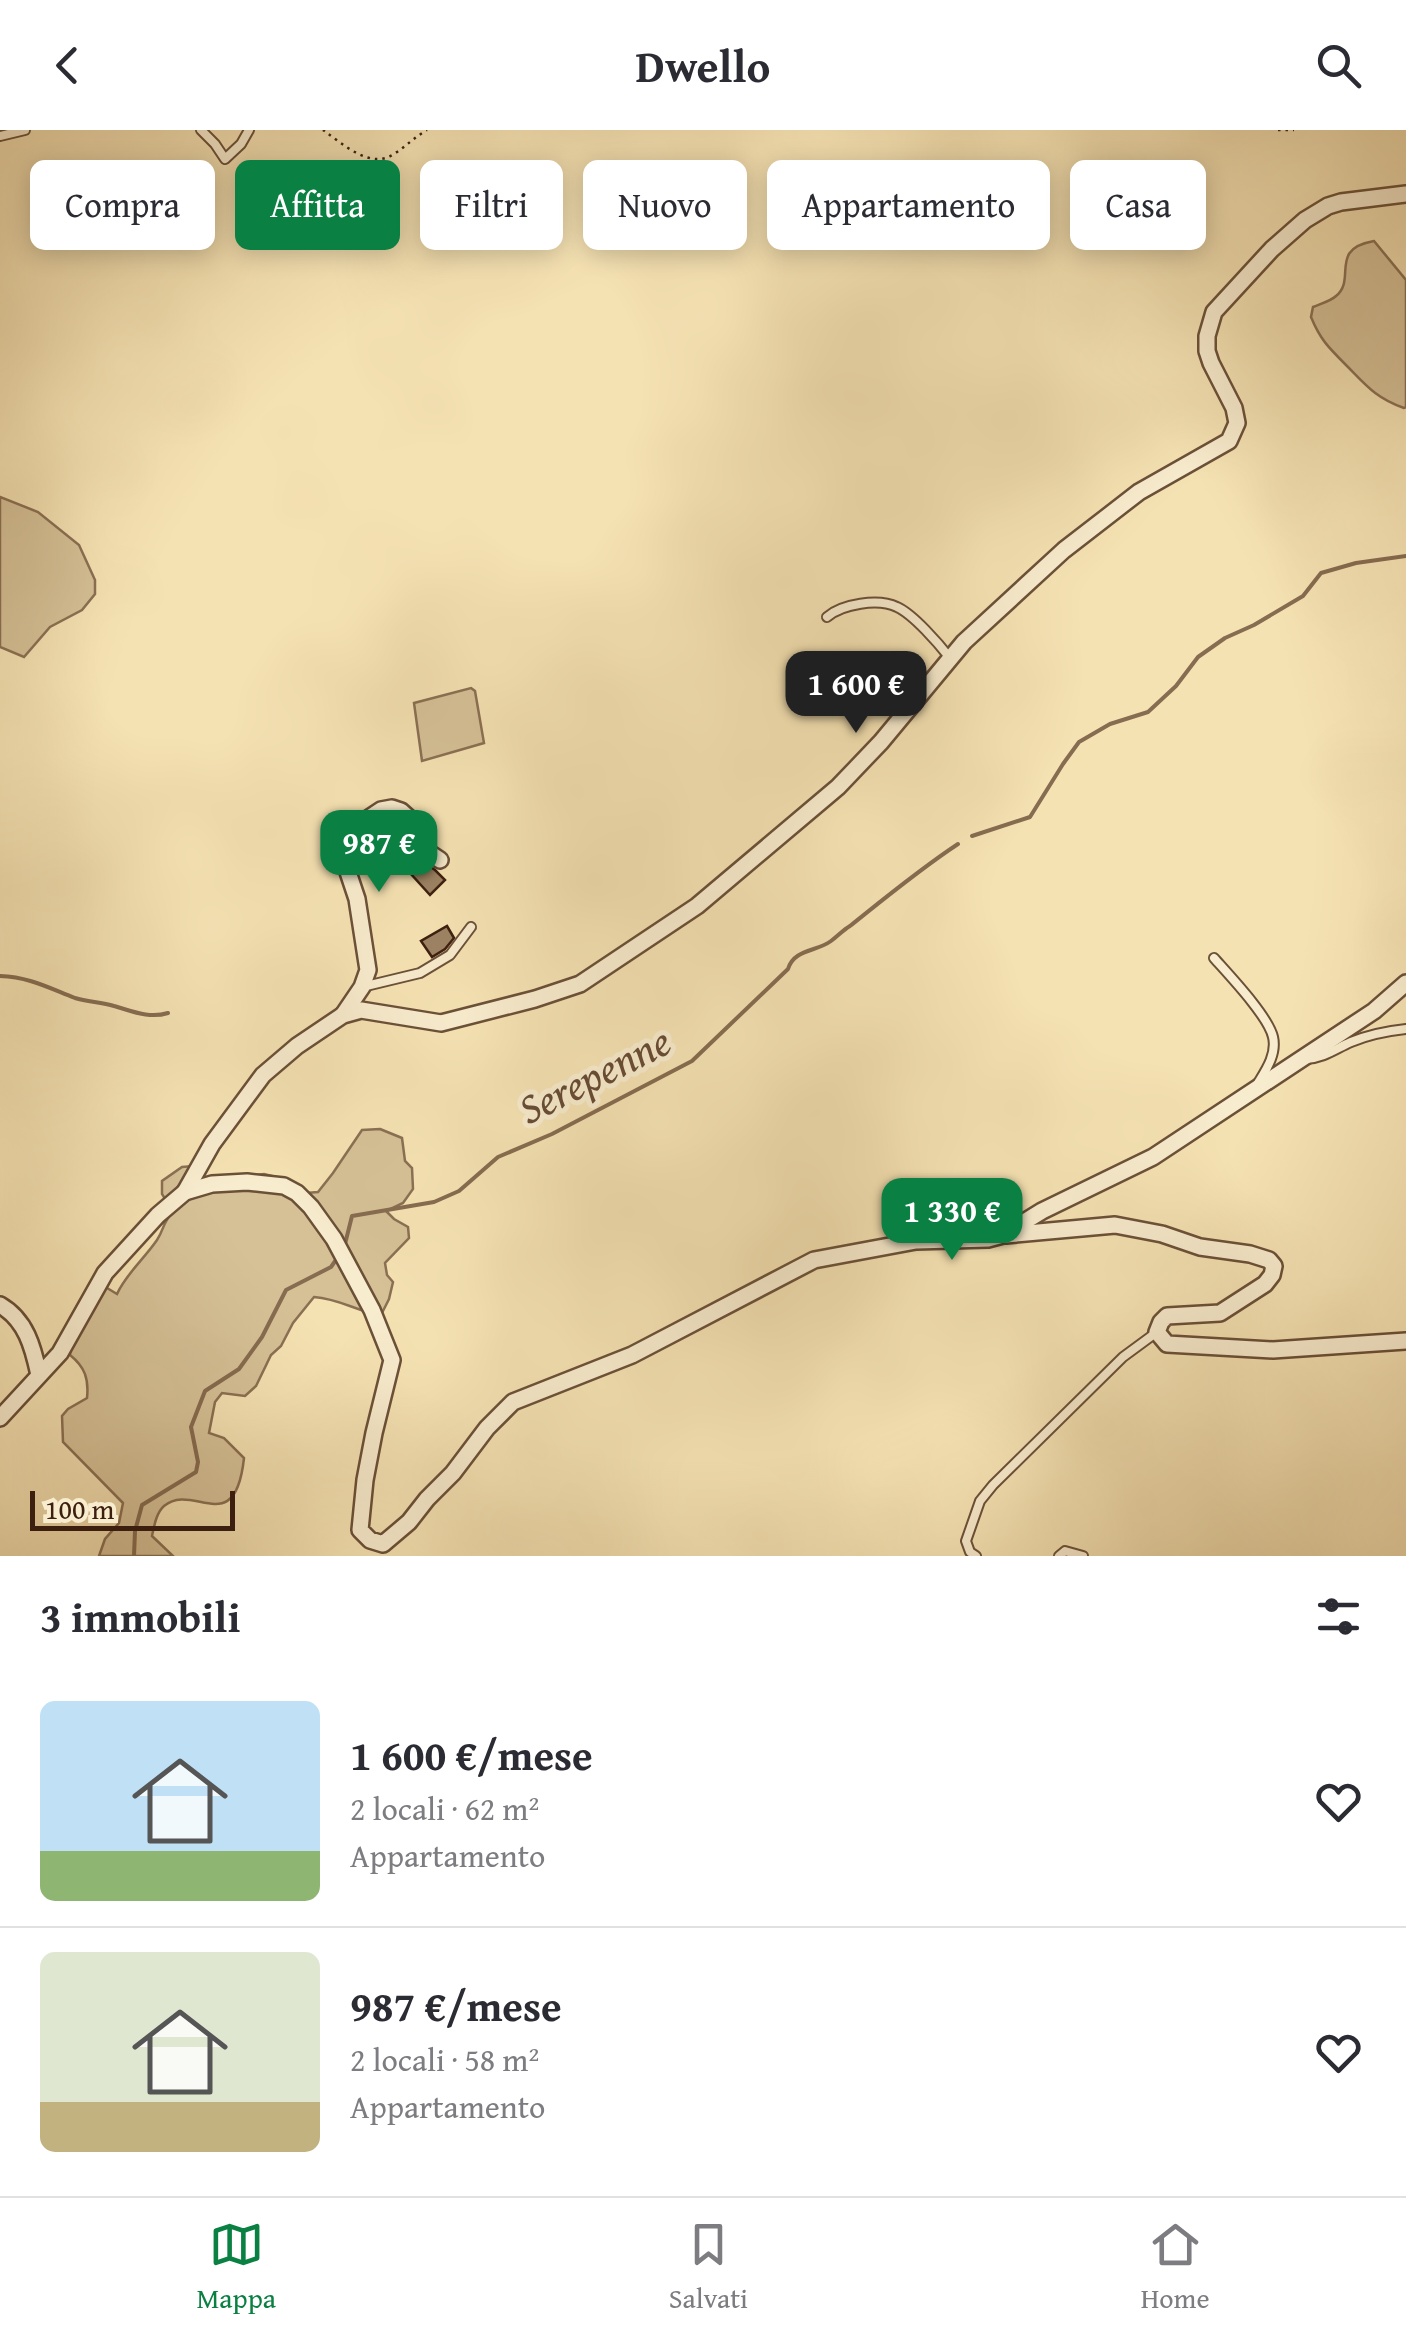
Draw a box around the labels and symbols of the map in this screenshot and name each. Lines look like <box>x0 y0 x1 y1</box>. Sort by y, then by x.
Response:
pin: 1 600 € <box>764 651 948 736</box>
pin: 987 € <box>309 810 449 895</box>
water label: Serepenne <box>507 1010 681 1138</box>
pin: 1 330 € <box>860 1178 1044 1263</box>
scale bar <box>30 1486 235 1530</box>

